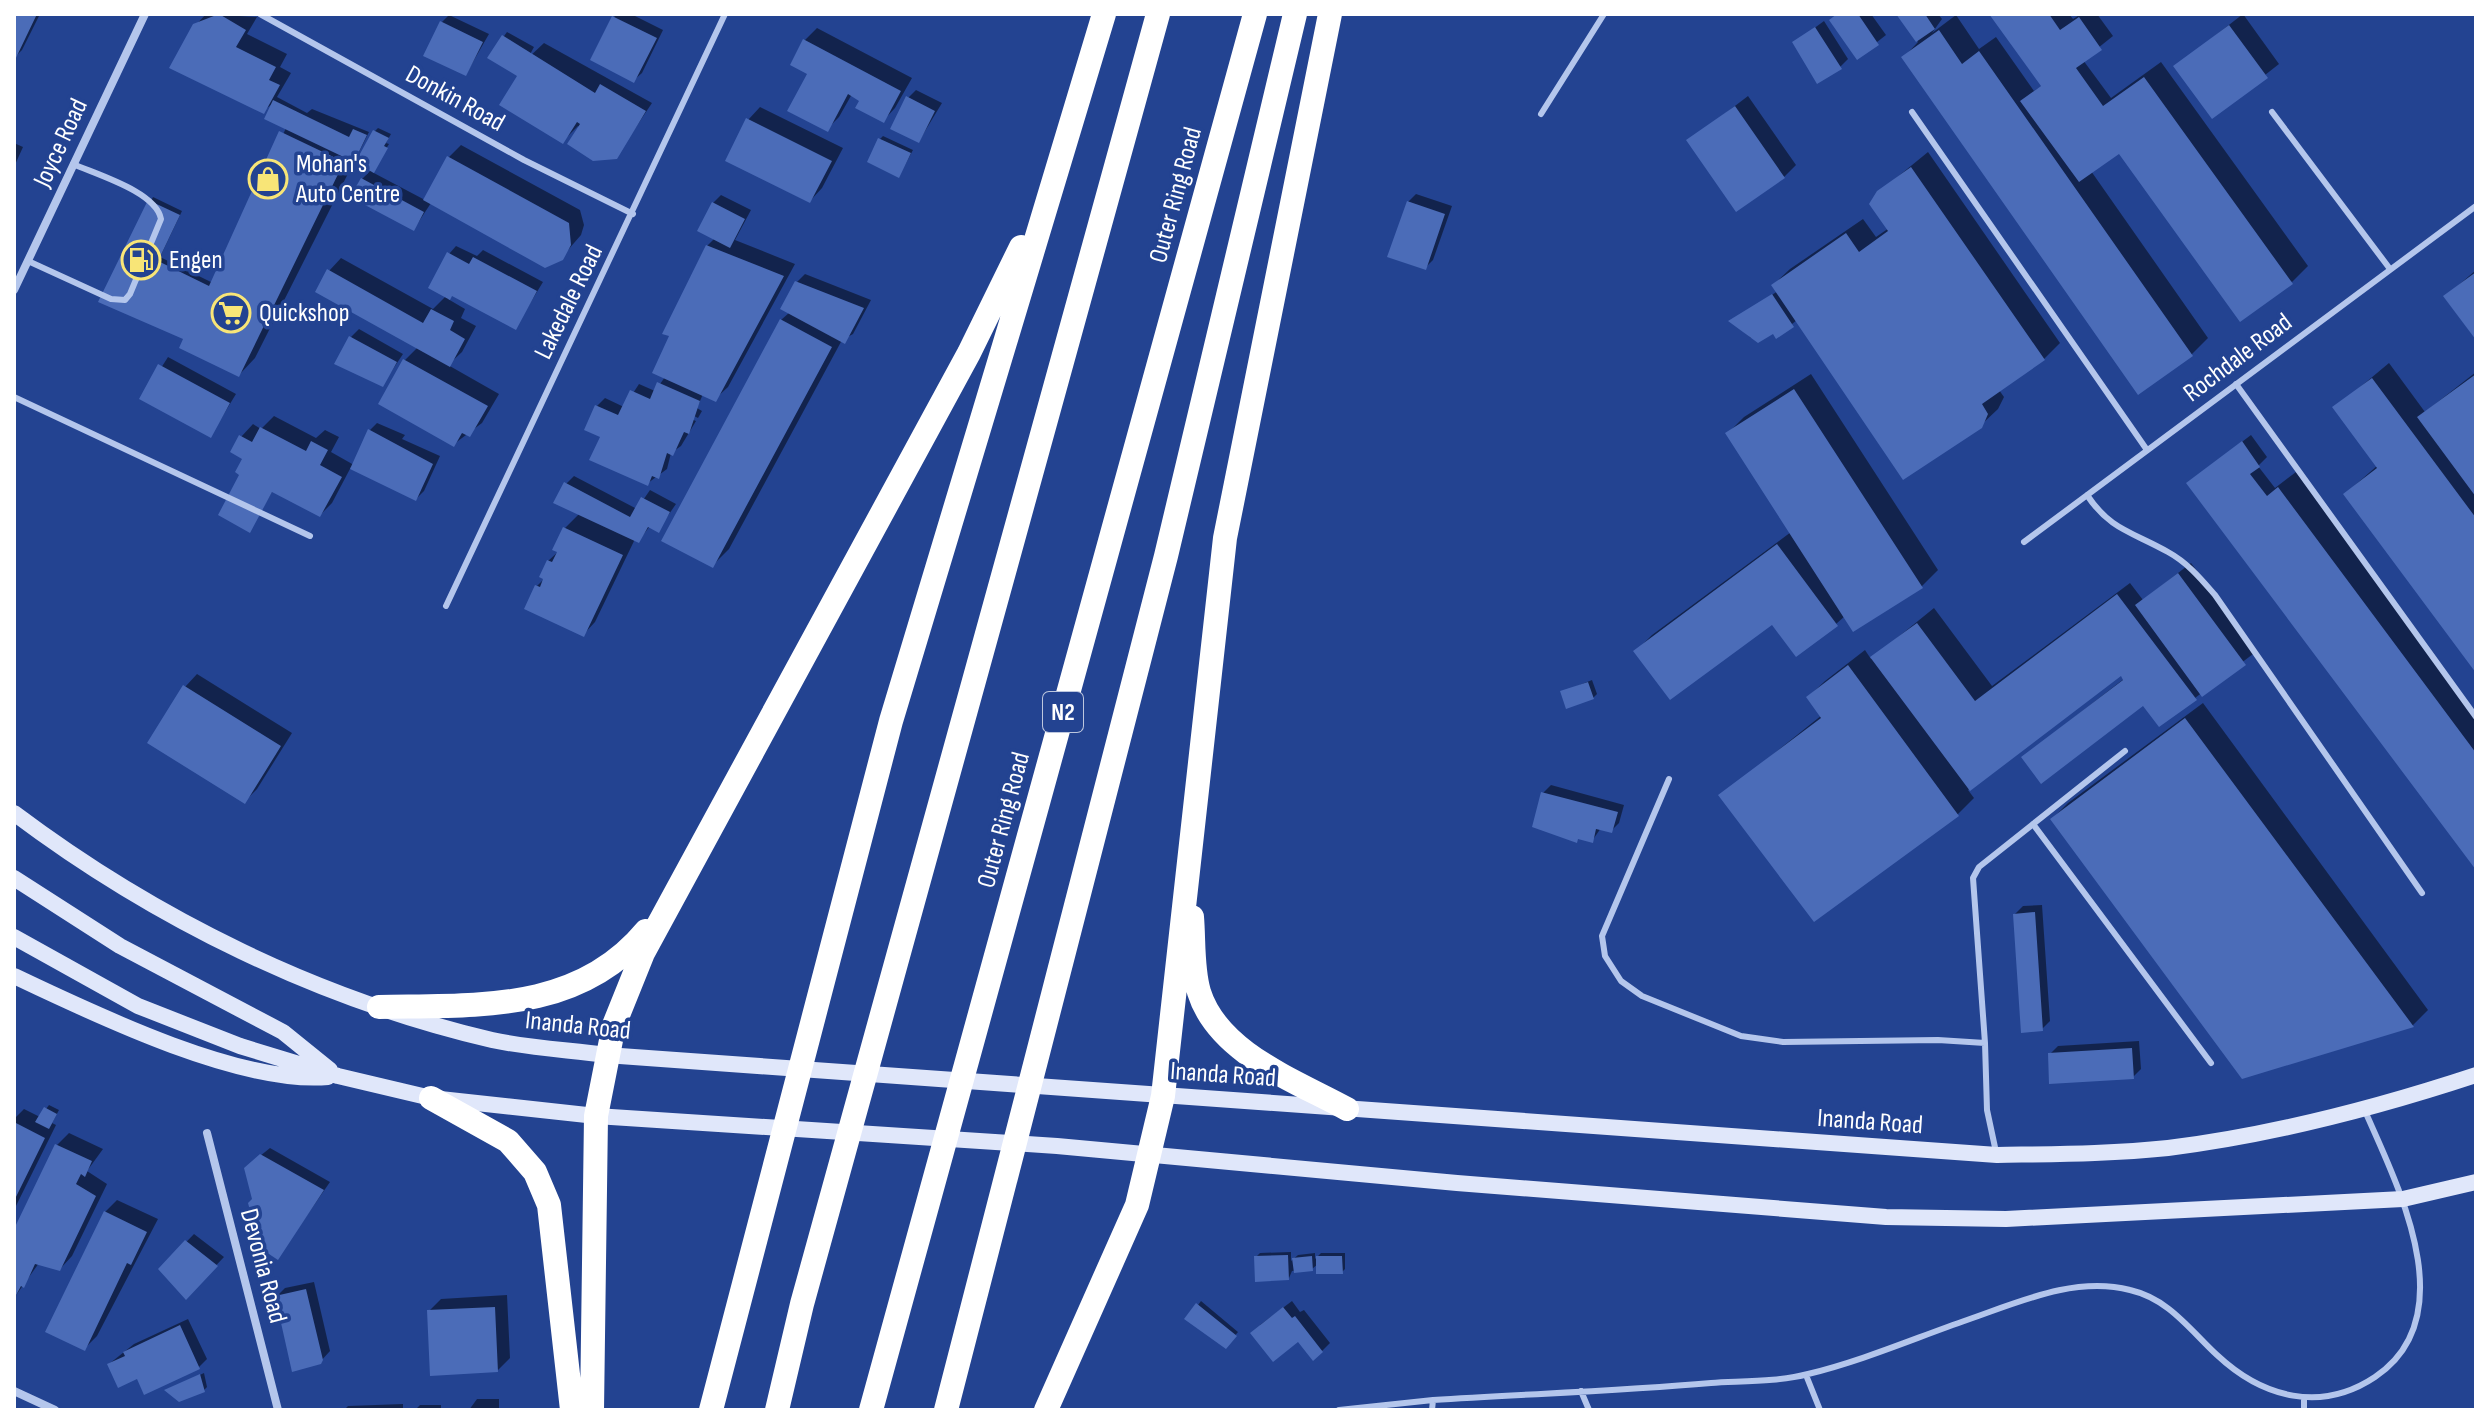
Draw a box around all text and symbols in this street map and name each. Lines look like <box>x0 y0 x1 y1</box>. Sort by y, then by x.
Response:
street label: Donkin Road <box>400 59 510 139</box>
street label: Joyce Road <box>27 94 95 193</box>
street label: Outer Ring Road <box>1143 124 1209 266</box>
place label: Mohan's Auto Centre <box>295 149 400 210</box>
shop icon: Mohan's Auto Centre <box>247 158 289 200</box>
fuel station icon: Engen <box>120 239 162 281</box>
street label: Lakedale Road <box>528 240 610 364</box>
place label: Engen <box>169 245 223 276</box>
supermarket icon: Quickshop <box>210 292 252 334</box>
place label: Quickshop <box>259 298 350 329</box>
street label: Rochdale Road <box>2178 307 2298 409</box>
road number: N2 <box>1043 692 1083 732</box>
street label: Outer Ring Road <box>971 749 1037 891</box>
street label: Inanda Road <box>524 1005 632 1047</box>
street label: Inanda Road <box>1169 1056 1277 1094</box>
street label: Inanda Road <box>1816 1103 1924 1141</box>
street label: Devonia Road <box>233 1205 293 1327</box>

